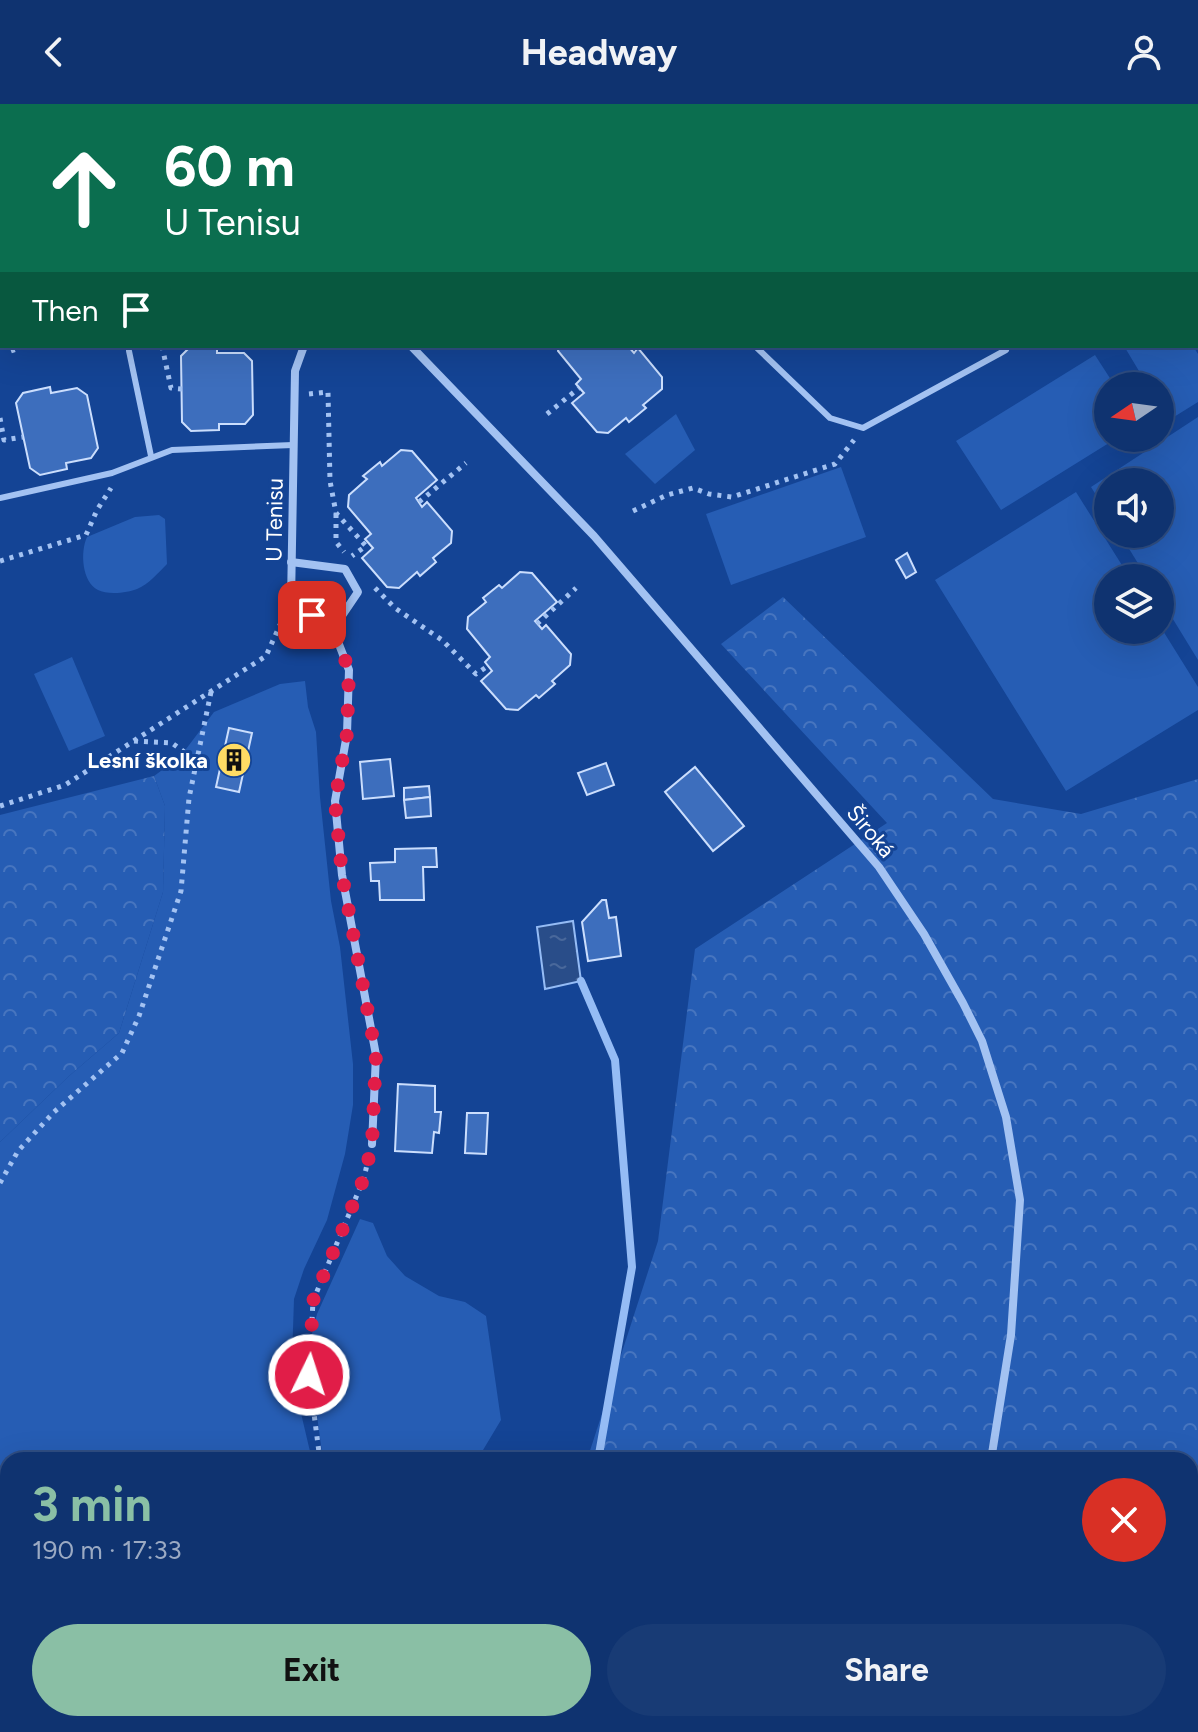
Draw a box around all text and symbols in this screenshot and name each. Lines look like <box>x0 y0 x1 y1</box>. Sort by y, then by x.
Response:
icon: back <box>32 30 76 74</box>
icon: person <box>1122 30 1166 74</box>
text: Headway <box>521 31 677 74</box>
text: 60 m <box>164 133 295 200</box>
icon: ahead <box>32 136 136 240</box>
text: U Tenisu <box>164 201 301 244</box>
icon: arrive <box>114 288 158 332</box>
text: Then <box>32 292 98 329</box>
north arrow <box>1094 372 1174 452</box>
map controls <box>1094 372 1174 644</box>
button: sound <box>1094 468 1174 548</box>
street label: U Tenisu <box>260 478 289 562</box>
button: layers <box>1094 564 1174 644</box>
pin <box>278 581 346 649</box>
icon: arrive <box>290 593 334 637</box>
building icon: Lesní školka <box>215 741 253 779</box>
place label: Lesní školka <box>87 747 208 774</box>
street label: Široká <box>841 799 900 863</box>
position arrow <box>267 1333 351 1417</box>
text: 3 min <box>32 1475 152 1533</box>
button: close <box>1082 1478 1166 1562</box>
text: 190 m · 17:33 <box>32 1534 182 1566</box>
button: Exit <box>32 1624 591 1716</box>
button: Share <box>607 1624 1166 1716</box>

